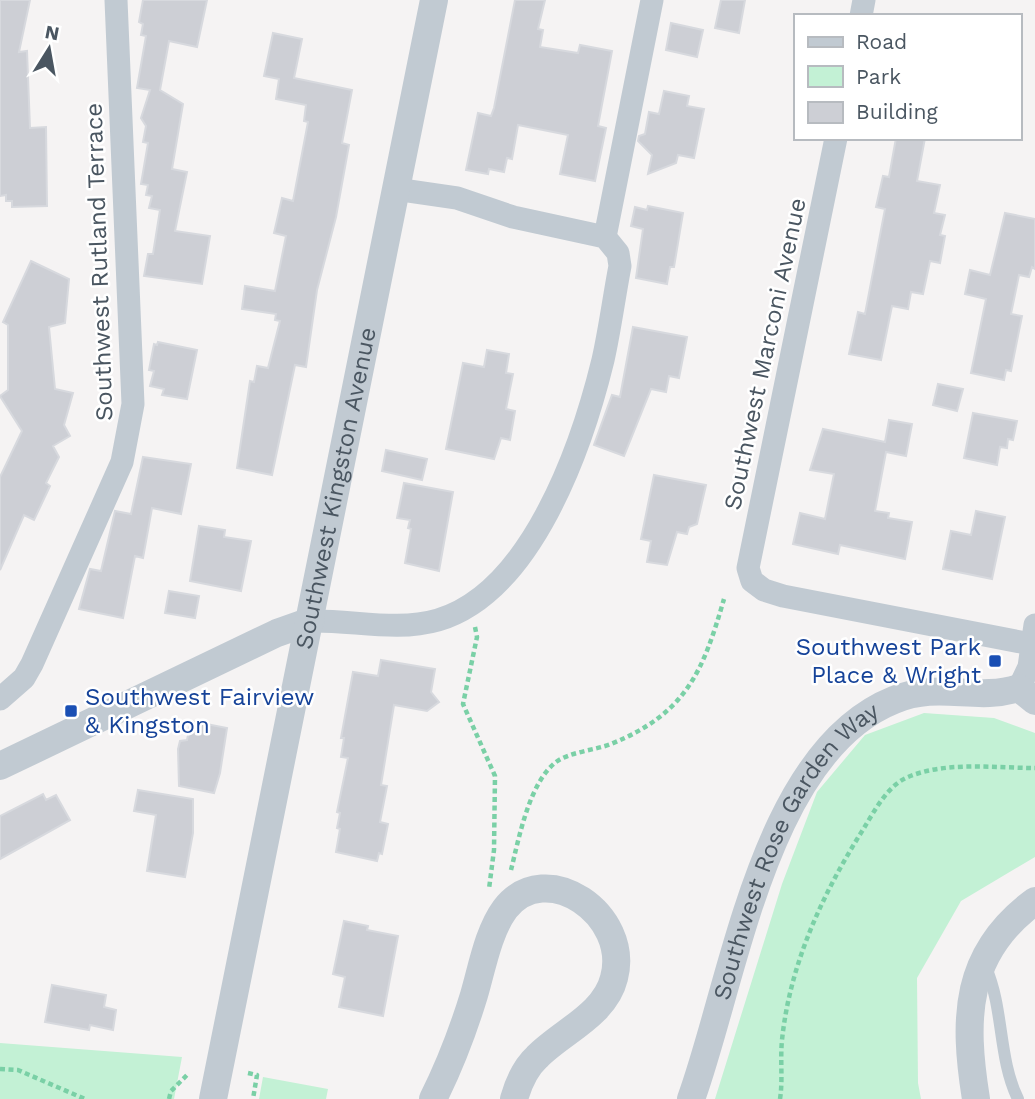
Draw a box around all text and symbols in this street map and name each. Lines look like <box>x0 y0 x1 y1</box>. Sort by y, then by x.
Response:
north arrow <box>14 14 84 84</box>
legend <box>794 14 1021 140</box>
text: N <box>43 20 61 45</box>
text: Road <box>856 29 907 54</box>
text: Park <box>856 64 901 89</box>
text: Building <box>856 99 938 124</box>
street label: Southwest Rutland Terrace <box>79 102 119 422</box>
street label: Southwest Marconi Avenue <box>718 195 812 513</box>
street label: Southwest Kingston Avenue <box>290 325 382 652</box>
place label: Southwest Park Place & Wright <box>796 633 981 689</box>
marker: Southwest Park Place & Wright <box>987 653 1003 669</box>
place label: Southwest Fairview & Kingston <box>85 683 314 739</box>
street label: Southwest Rose Garden Way <box>708 696 884 1003</box>
marker: Southwest Fairview & Kingston <box>63 703 79 719</box>

